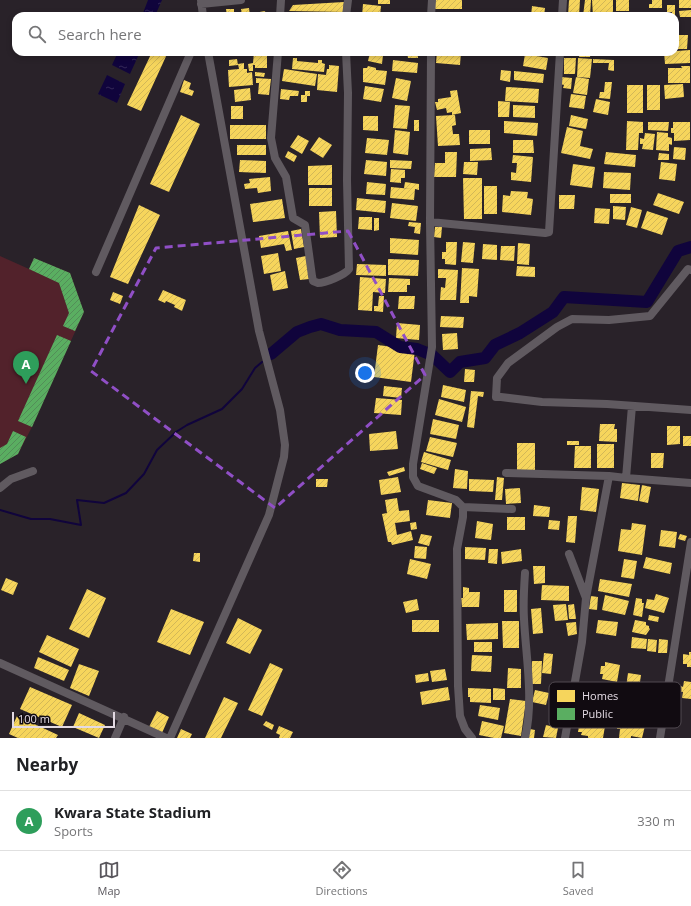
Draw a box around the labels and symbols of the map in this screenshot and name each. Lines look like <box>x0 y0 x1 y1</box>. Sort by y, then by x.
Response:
pin: A <box>13 351 39 384</box>
your location <box>355 363 375 383</box>
legend <box>549 682 681 728</box>
text: Homes <box>582 688 618 703</box>
text: Public <box>582 706 613 721</box>
scale bar <box>12 710 115 729</box>

